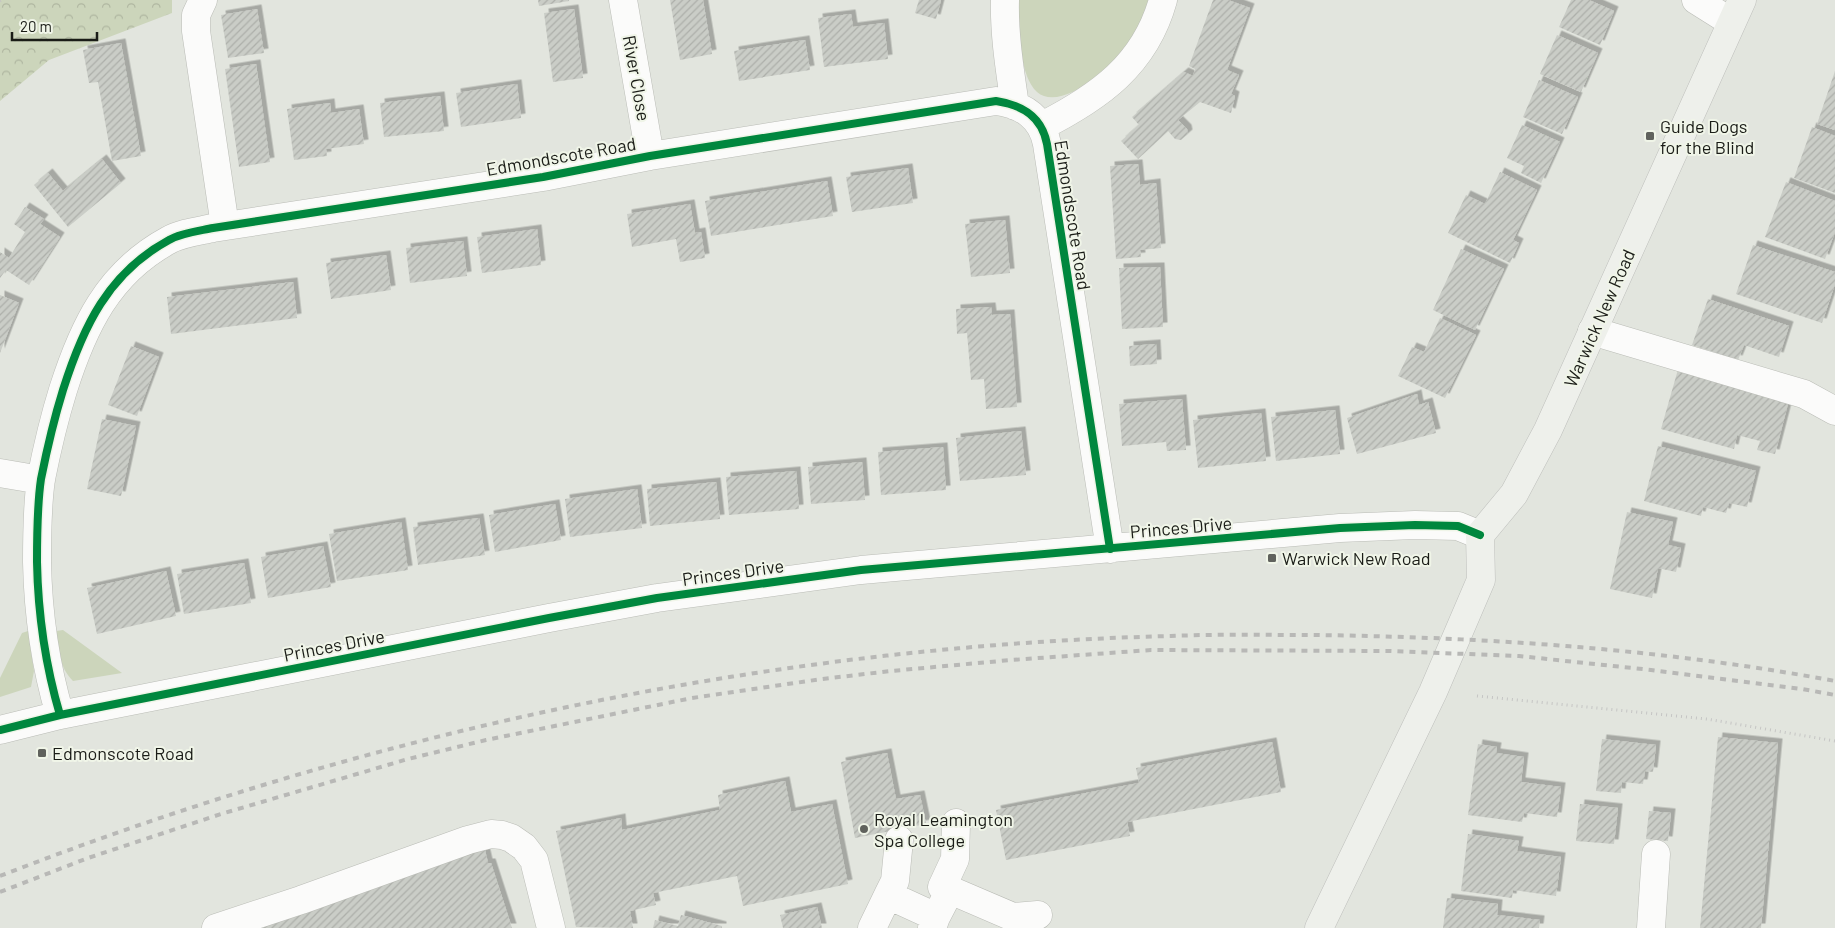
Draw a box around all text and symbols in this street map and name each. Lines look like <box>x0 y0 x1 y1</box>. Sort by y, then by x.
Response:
scale bar <box>12 10 98 42</box>
text: 20 m <box>20 17 52 35</box>
street label: River Close <box>619 33 655 123</box>
place label: Guide Dogs for the Blind <box>1660 115 1754 158</box>
marker: Guide Dogs for the Blind <box>1644 130 1656 142</box>
street label: Edmondscote Road <box>484 132 638 180</box>
street label: Edmondscote Road <box>1050 138 1096 292</box>
street label: Warwick New Road <box>1559 246 1639 390</box>
street label: Princes Drive <box>1129 512 1233 542</box>
place label: Warwick New Road <box>1282 547 1431 569</box>
marker: Warwick New Road <box>1266 552 1278 564</box>
street label: Princes Drive <box>681 554 785 590</box>
street label: Princes Drive <box>282 624 386 666</box>
place label: Edmonscote Road <box>52 742 194 764</box>
marker: Edmonscote Road <box>36 747 48 759</box>
place label: Royal Leamington Spa College <box>874 808 1013 851</box>
marker: Royal Leamington Spa College <box>858 823 870 835</box>

